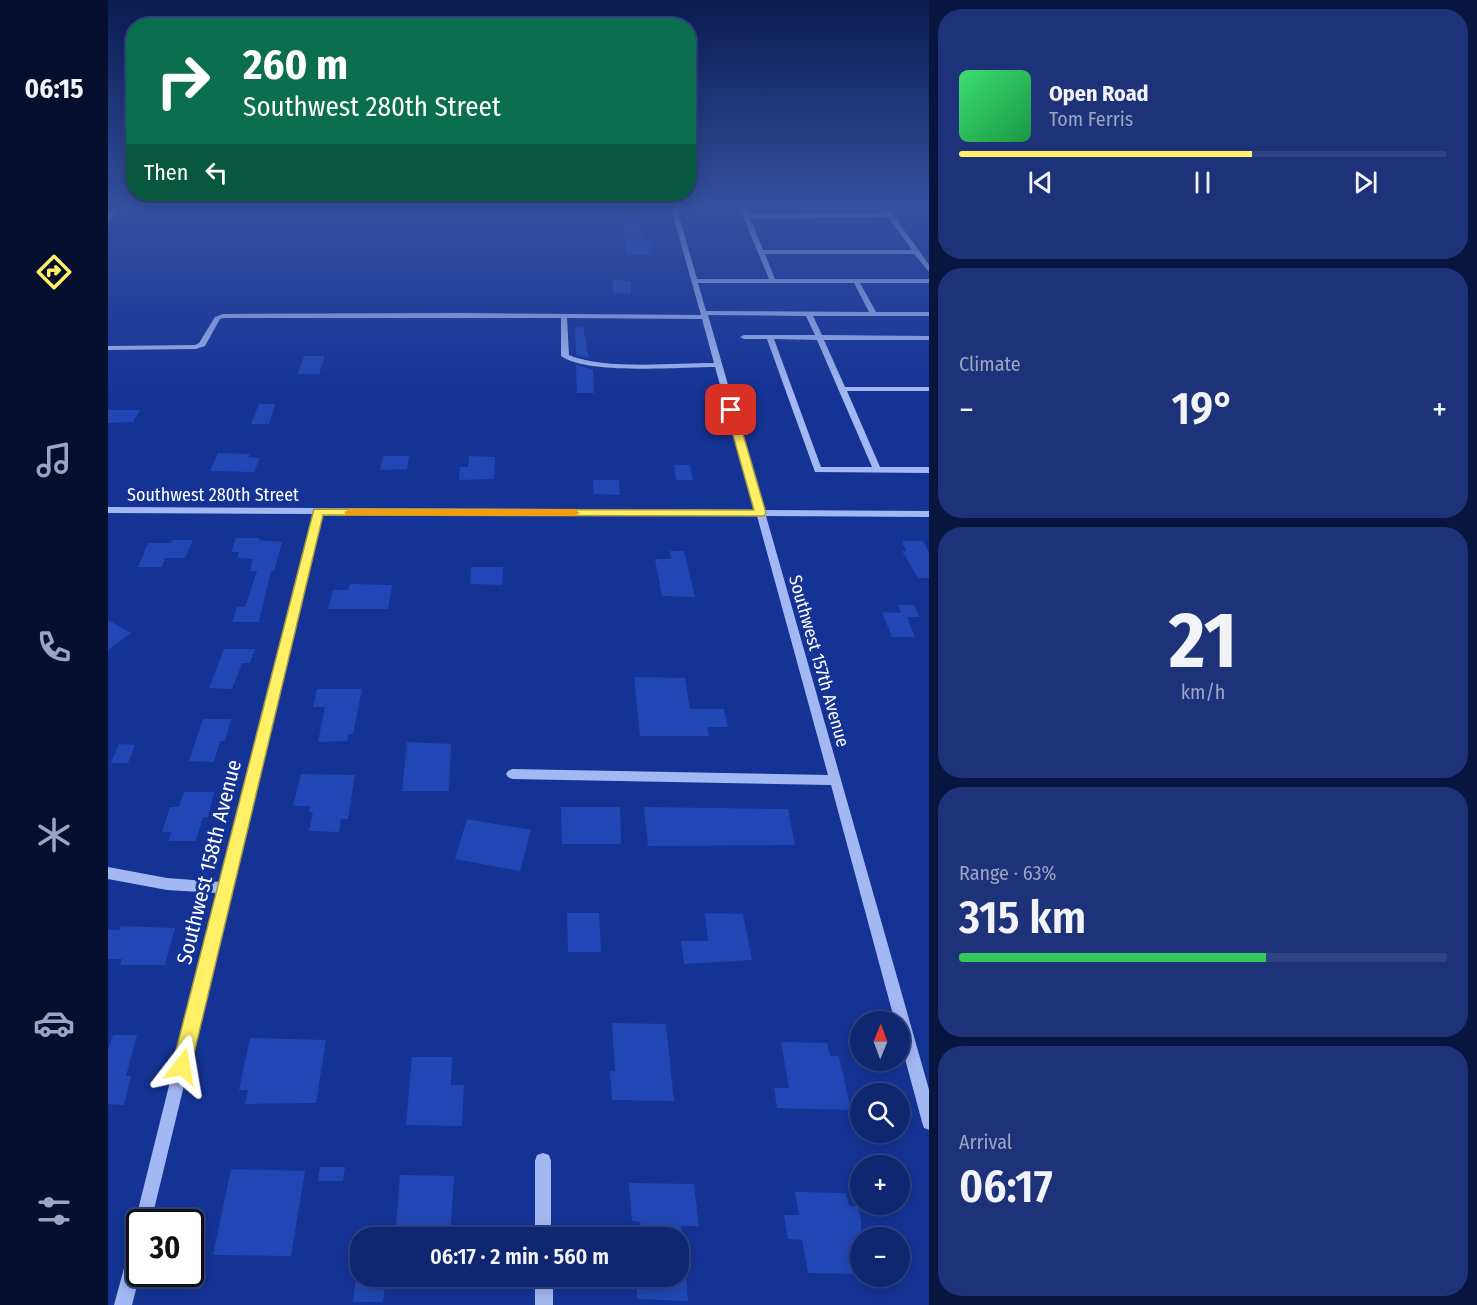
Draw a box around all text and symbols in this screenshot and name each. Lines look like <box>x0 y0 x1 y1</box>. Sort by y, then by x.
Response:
text: 260 m <box>243 40 348 90</box>
icon: right <box>144 42 222 120</box>
text: 06:15 <box>25 73 83 105</box>
text: Open Road <box>1049 80 1149 107</box>
text: Southwest 280th Street <box>243 91 501 123</box>
text: Tom Ferris <box>1049 107 1133 131</box>
icon: left <box>200 156 233 189</box>
text: Then <box>144 159 188 186</box>
icon: previous <box>1024 166 1057 199</box>
icon: pause <box>1186 166 1219 199</box>
icon: next <box>1349 166 1382 199</box>
icon: directions <box>33 251 75 293</box>
text: Climate <box>959 352 1021 376</box>
text: 19° <box>1172 382 1234 436</box>
pin <box>705 384 756 435</box>
text: − <box>959 390 974 430</box>
text: + <box>1432 390 1447 430</box>
icon: arrive <box>714 393 747 426</box>
icon: music <box>33 439 75 481</box>
street label: Southwest 280th Street <box>127 484 299 506</box>
street label: Southwest 157th Avenue <box>784 573 854 749</box>
text: 21 <box>1169 594 1237 688</box>
icon: phone <box>33 626 75 668</box>
text: km/h <box>1181 680 1225 704</box>
street label: Southwest 158th Avenue <box>171 757 247 967</box>
icon: climate <box>33 814 75 856</box>
text: Range · 63% <box>959 861 1056 885</box>
text: 315 km <box>959 891 1086 945</box>
icon: car <box>33 1002 75 1044</box>
north arrow <box>850 1011 910 1071</box>
map controls <box>850 1011 910 1287</box>
position arrow <box>150 1034 214 1098</box>
button: search <box>850 1083 910 1143</box>
text: Arrival <box>959 1130 1012 1154</box>
button: + <box>850 1155 910 1215</box>
text: 06:17 <box>959 1160 1053 1214</box>
icon: filters <box>33 1190 75 1232</box>
speed limit sign: 30 <box>126 1209 204 1287</box>
button: − <box>850 1227 910 1287</box>
text: 06:17 · 2 min · 560 m <box>430 1243 609 1270</box>

